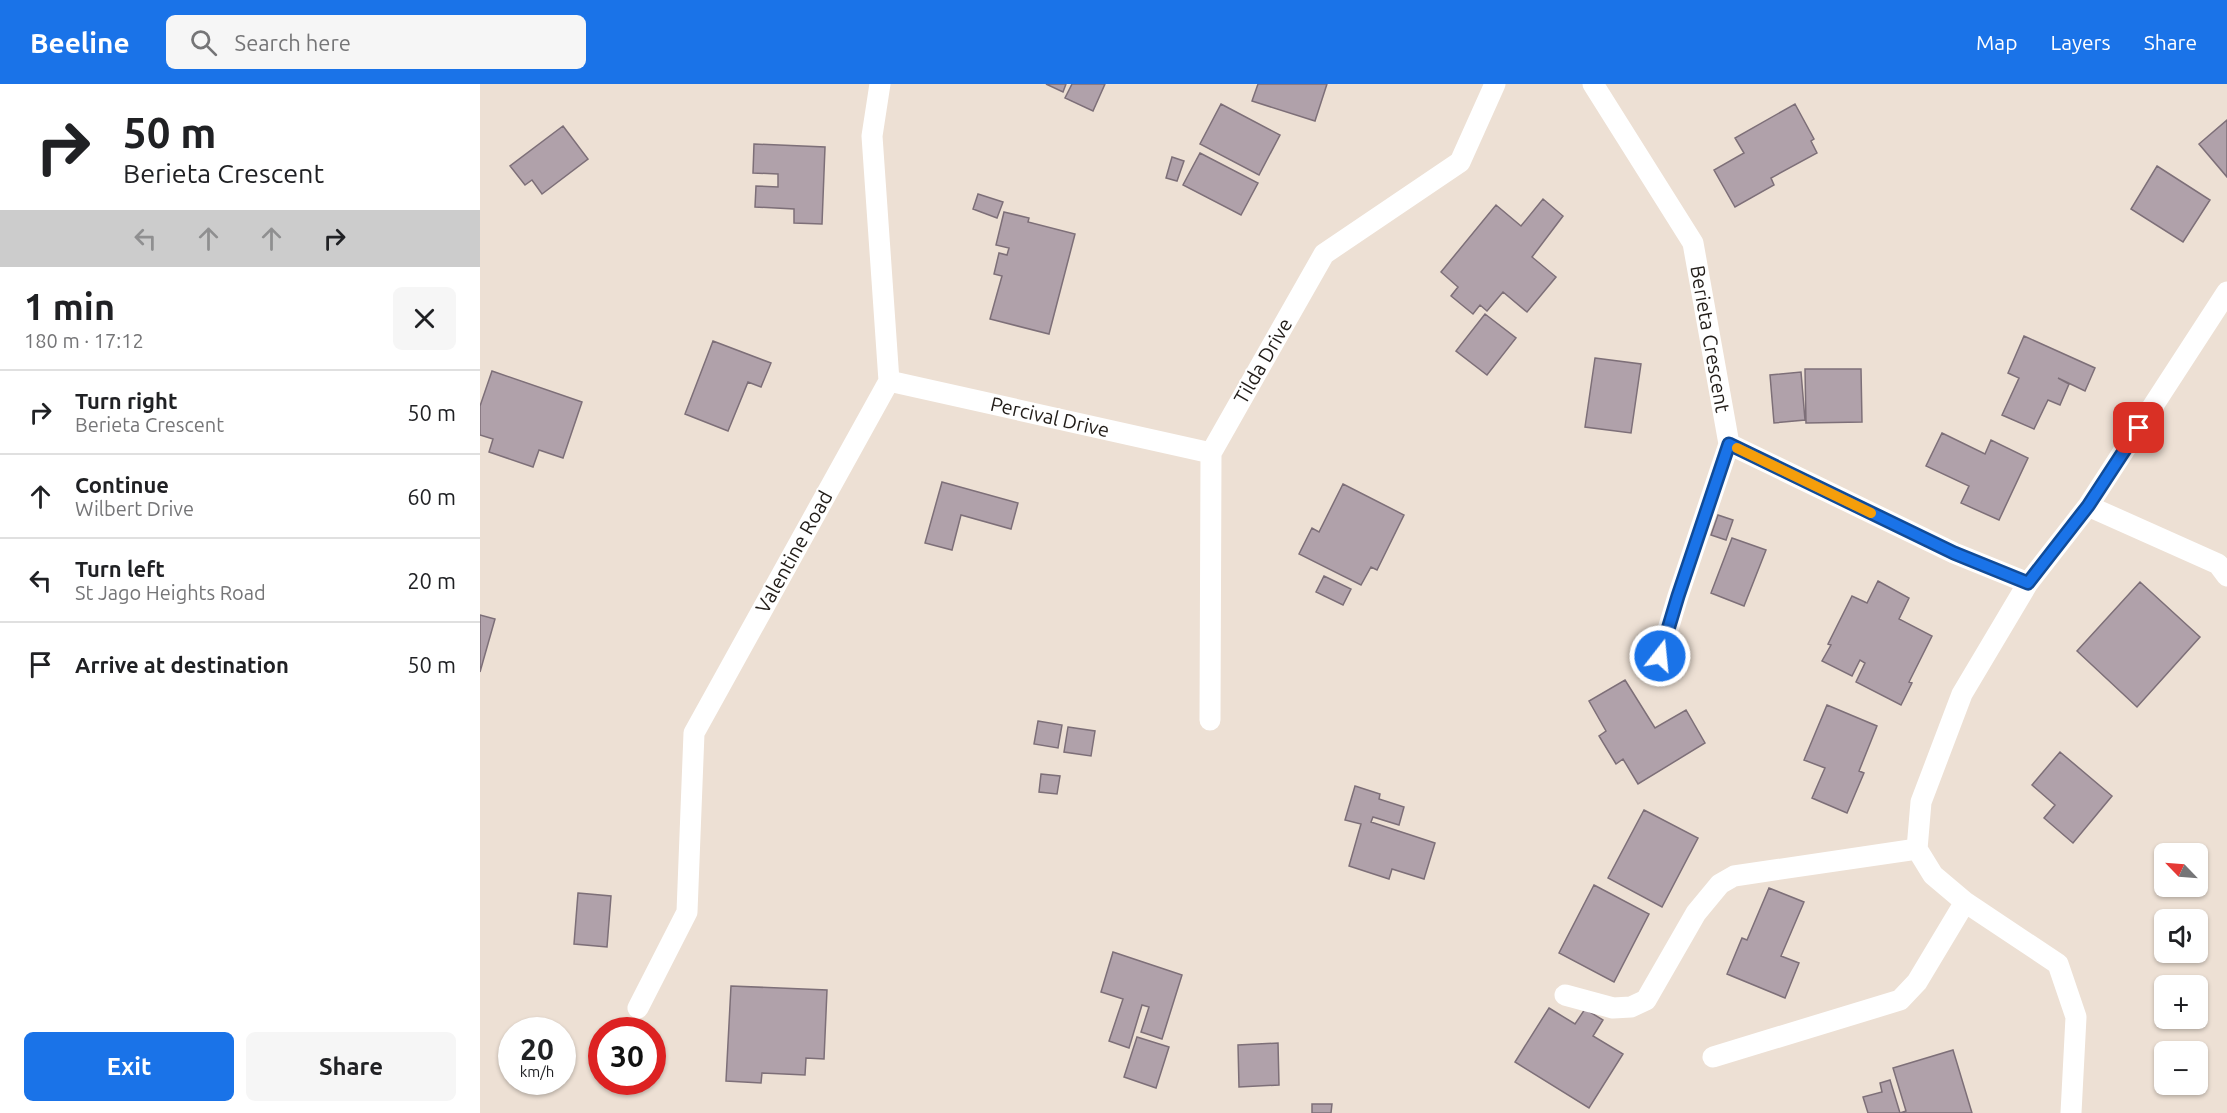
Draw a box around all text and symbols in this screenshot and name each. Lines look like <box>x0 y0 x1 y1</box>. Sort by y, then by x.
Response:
search box <box>166 15 586 69</box>
icon: search <box>187 26 220 59</box>
text: Beeline <box>30 27 130 58</box>
text: Search here <box>235 30 351 55</box>
text: Map <box>1976 30 2017 54</box>
text: Layers <box>2050 30 2111 54</box>
text: Share <box>2144 30 2197 54</box>
icon: right <box>24 108 102 186</box>
text: 50 m <box>123 109 217 156</box>
text: Berieta Crescent <box>123 158 324 188</box>
icon: left <box>129 222 162 255</box>
icon: ahead <box>192 222 225 255</box>
icon: ahead <box>255 222 288 255</box>
icon: right <box>318 222 351 255</box>
street label: Berieta Crescent <box>1686 264 1735 414</box>
text: 1 min <box>24 286 115 327</box>
button: close <box>393 287 456 350</box>
street label: Tilda Drive <box>1229 314 1296 408</box>
text: 180 m · 17:12 <box>24 329 144 352</box>
text: Turn right <box>75 388 177 413</box>
street label: Percival Drive <box>988 392 1112 441</box>
icon: right <box>24 396 57 429</box>
text: 50 m <box>407 400 456 425</box>
pin <box>2113 402 2164 453</box>
icon: arrive <box>2122 411 2155 444</box>
text: Berieta Crescent <box>75 413 224 436</box>
text: Continue <box>75 472 169 497</box>
icon: ahead <box>24 480 57 513</box>
text: 60 m <box>407 484 456 509</box>
street label: Valentine Road <box>750 487 837 617</box>
text: Wilbert Drive <box>75 497 194 520</box>
text: Turn left <box>75 556 165 581</box>
icon: left <box>24 564 57 597</box>
text: 20 m <box>407 568 456 593</box>
text: St Jago Heights Road <box>75 581 266 604</box>
position arrow <box>1628 624 1692 688</box>
icon: arrive <box>24 648 57 681</box>
text: Arrive at destination <box>75 652 289 677</box>
text: 50 m <box>407 652 456 677</box>
north arrow <box>2154 843 2208 897</box>
map controls <box>2154 843 2208 1095</box>
button: sound <box>2154 909 2208 963</box>
button: + <box>2154 975 2208 1029</box>
speed limit sign: 30 <box>588 1017 666 1095</box>
button: Exit <box>24 1032 234 1101</box>
button: Share <box>246 1032 456 1101</box>
text: 20 <box>520 1032 554 1066</box>
button: − <box>2154 1041 2208 1095</box>
text: km/h <box>520 1063 554 1080</box>

